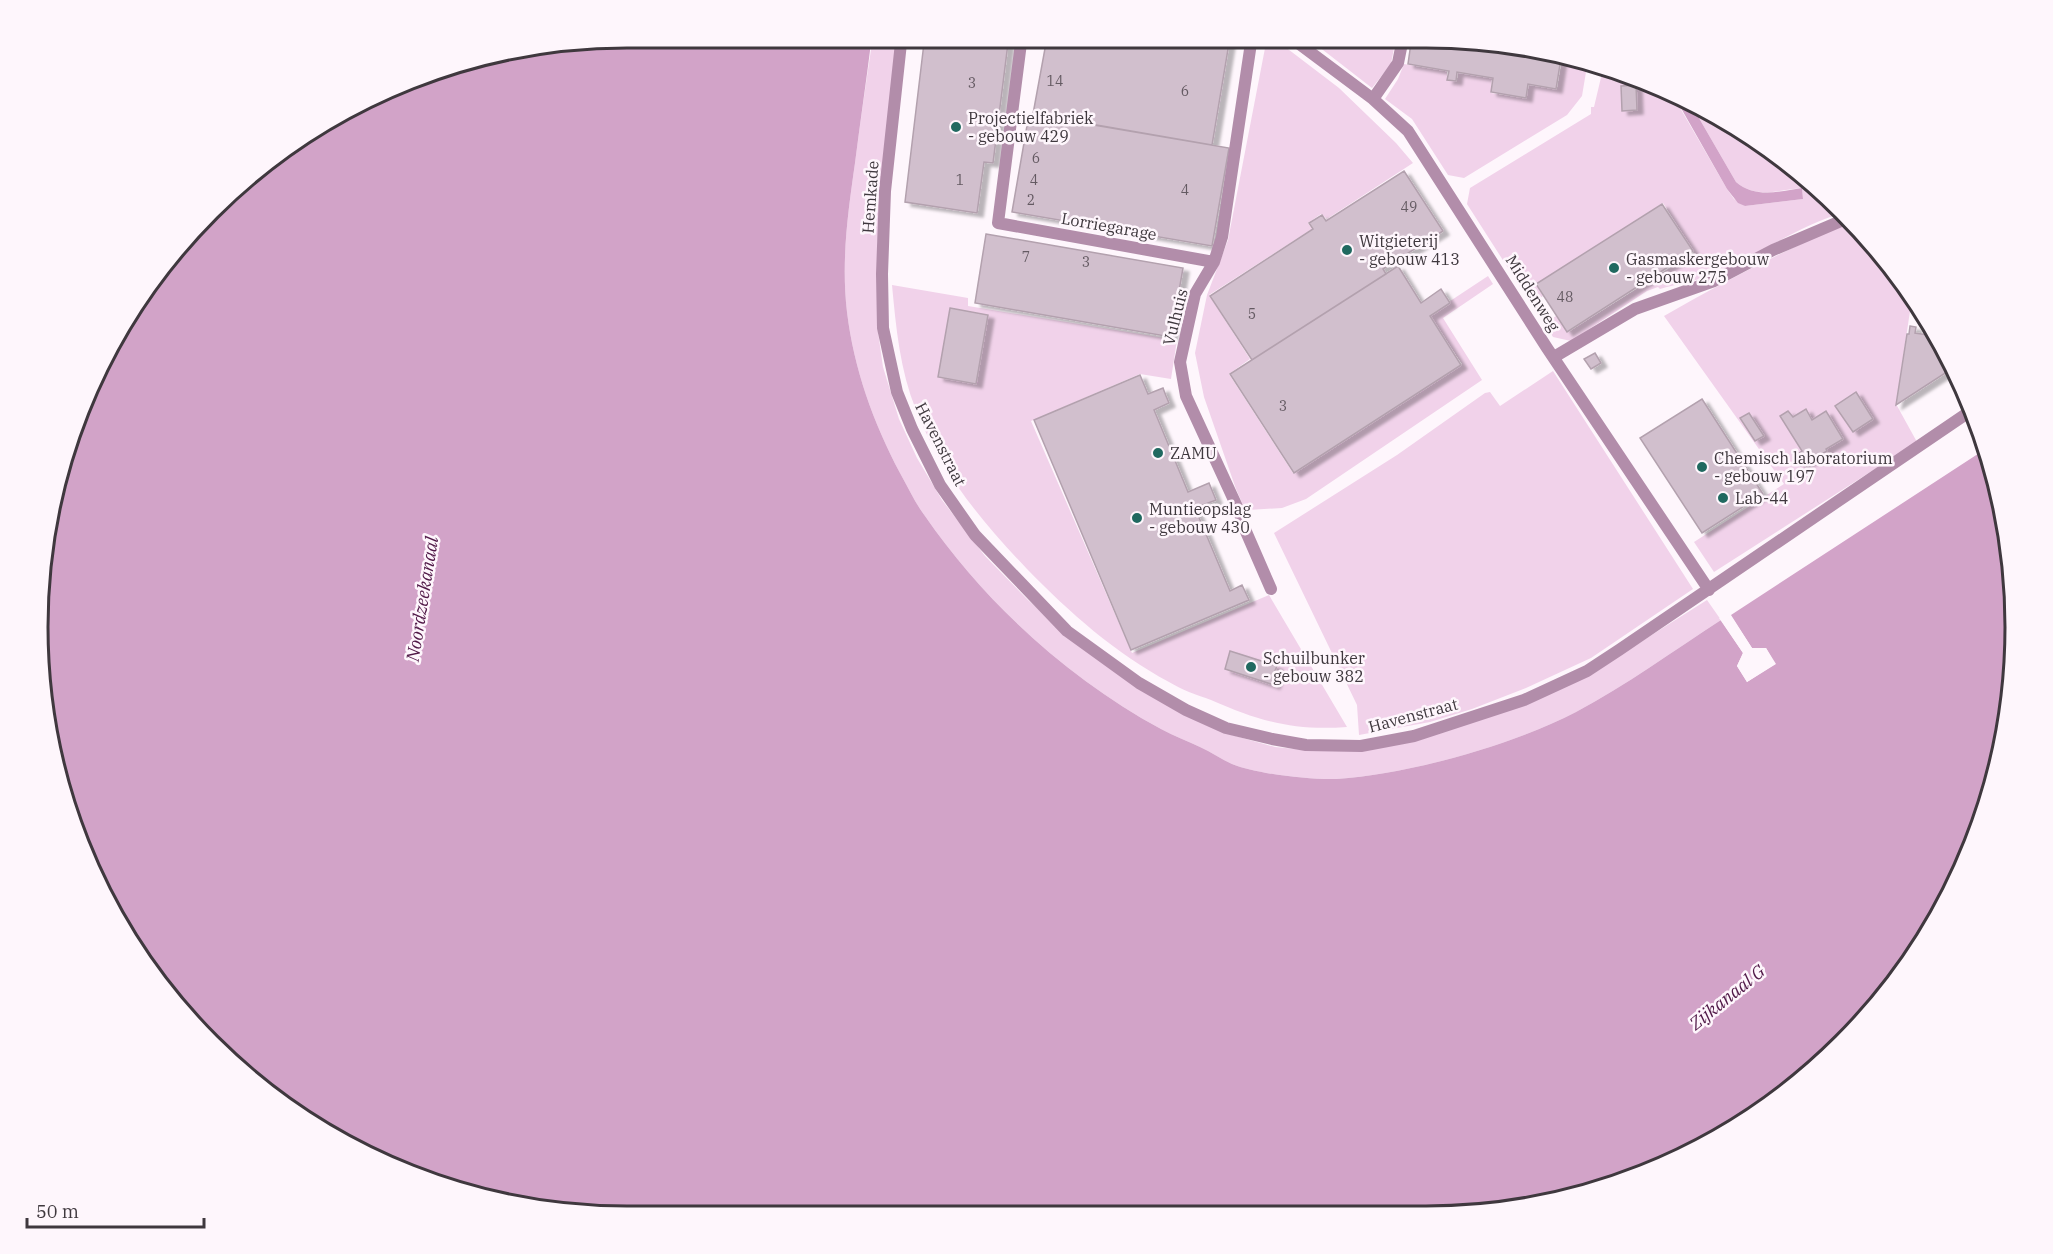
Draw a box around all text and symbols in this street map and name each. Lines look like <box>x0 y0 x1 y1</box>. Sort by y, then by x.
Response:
house number: 14 <box>1047 72 1063 90</box>
house number: 3 <box>968 74 976 92</box>
house number: 6 <box>1181 82 1189 100</box>
place label: Projectielfabriek - gebouw 429 <box>968 108 1094 146</box>
marker: Projectielfabriek - gebouw 429 <box>949 120 963 134</box>
house number: 6 <box>1032 149 1040 167</box>
street label: Hemkade <box>857 160 883 234</box>
house number: 1 <box>956 171 964 189</box>
house number: 4 <box>1030 171 1038 189</box>
house number: 4 <box>1181 181 1189 199</box>
house number: 2 <box>1027 191 1035 209</box>
house number: 49 <box>1401 198 1417 216</box>
street label: Lorriegarage <box>1060 208 1158 244</box>
place label: Witgieterij - gebouw 413 <box>1359 231 1460 269</box>
marker: Witgieterij - gebouw 413 <box>1340 243 1354 257</box>
house number: 7 <box>1022 248 1030 266</box>
place label: Gasmaskergebouw - gebouw 275 <box>1626 249 1770 287</box>
street label: Middenweg <box>1502 251 1565 335</box>
house number: 3 <box>1082 253 1090 271</box>
marker: Gasmaskergebouw - gebouw 275 <box>1607 261 1621 275</box>
street label: Vulhuis <box>1158 287 1192 347</box>
house number: 48 <box>1557 288 1573 306</box>
house number: 5 <box>1248 305 1256 323</box>
house number: 3 <box>1279 397 1287 415</box>
street label: Havenstraat <box>911 399 971 490</box>
place label: ZAMU <box>1170 443 1217 463</box>
marker: ZAMU <box>1151 446 1165 460</box>
place label: Chemisch laboratorium - gebouw 197 <box>1714 448 1893 486</box>
marker: Chemisch laboratorium - gebouw 197 <box>1695 460 1709 474</box>
place label: Lab-44 <box>1735 488 1788 508</box>
marker: Lab-44 <box>1716 491 1730 505</box>
place label: Muntieopslag - gebouw 430 <box>1149 499 1251 537</box>
marker: Muntieopslag - gebouw 430 <box>1130 511 1144 525</box>
water label: Noordzeekanaal <box>401 534 443 664</box>
place label: Schuilbunker - gebouw 382 <box>1263 648 1365 686</box>
marker: Schuilbunker - gebouw 382 <box>1244 660 1258 674</box>
street label: Havenstraat <box>1366 693 1460 737</box>
water label: Zijkanaal G <box>1684 959 1770 1035</box>
scale bar <box>27 1191 204 1229</box>
text: 50 m <box>36 1200 79 1223</box>

